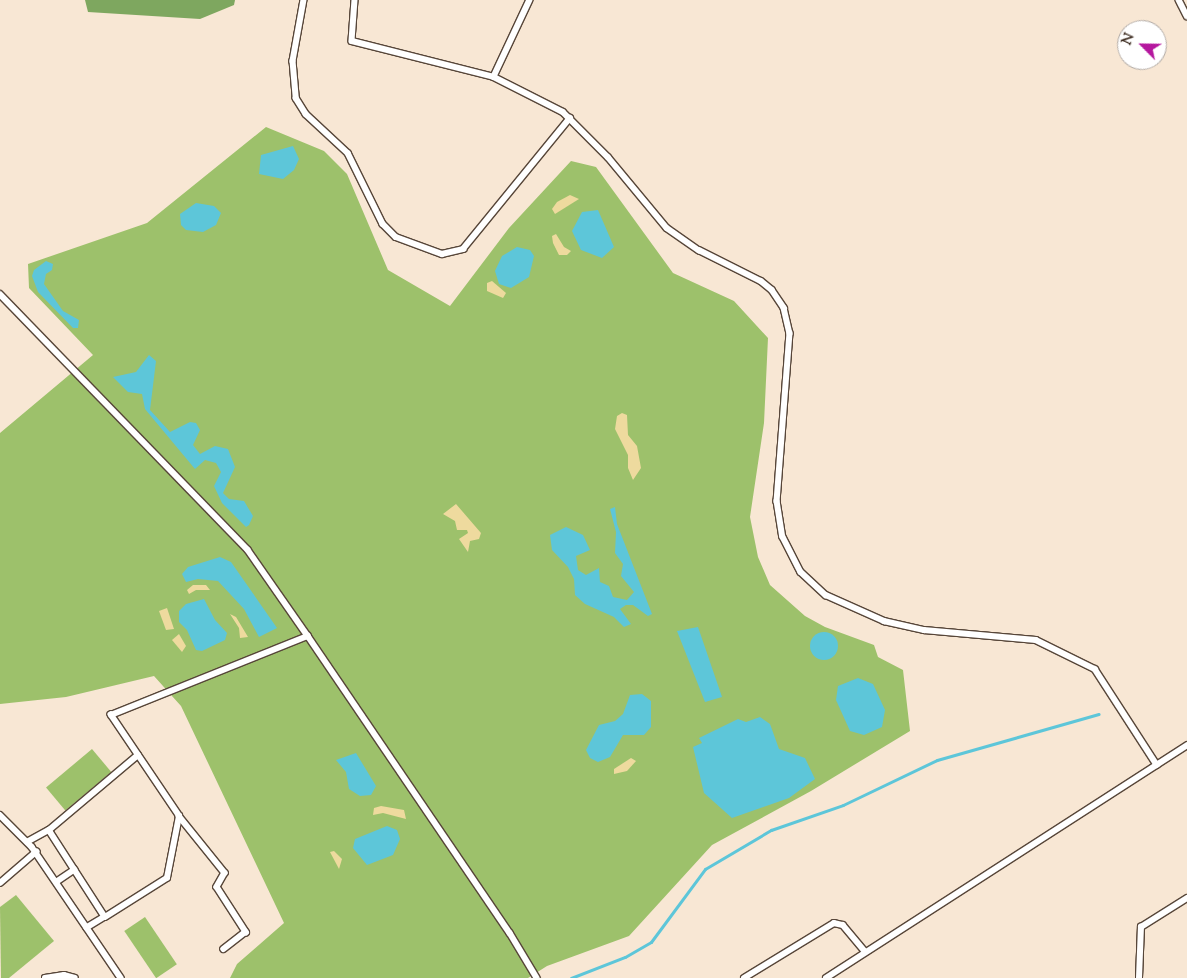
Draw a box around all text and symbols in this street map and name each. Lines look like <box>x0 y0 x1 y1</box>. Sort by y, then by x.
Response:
north arrow <box>1117 20 1167 70</box>
text: N <box>1118 30 1141 49</box>

